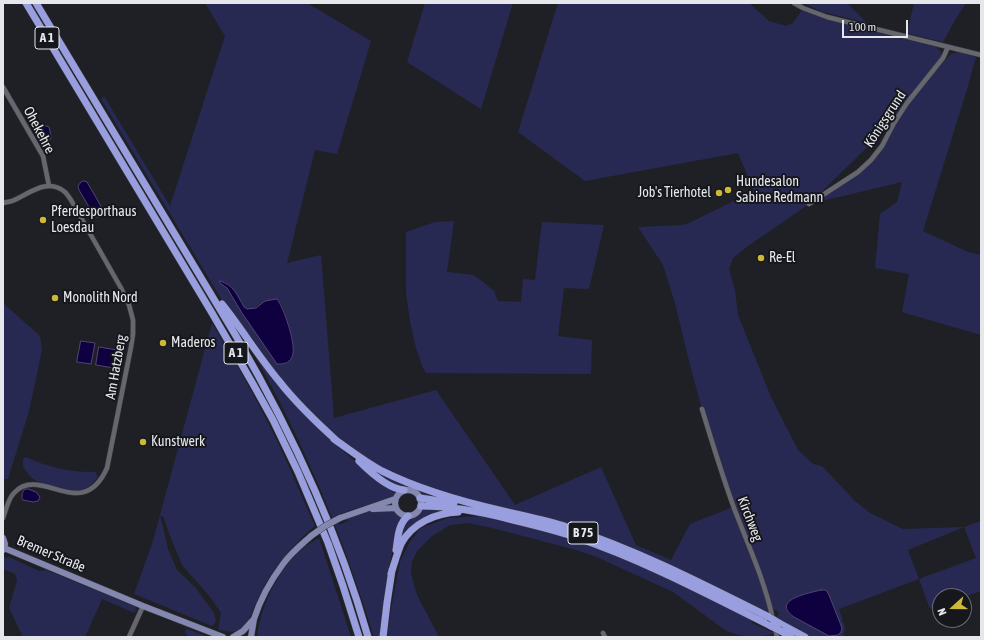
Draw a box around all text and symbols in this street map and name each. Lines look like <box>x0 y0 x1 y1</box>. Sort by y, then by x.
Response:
scale bar <box>844 12 910 38</box>
text: 100 m <box>849 20 876 34</box>
road number: A 1 <box>35 27 59 49</box>
street label: Königsgrund <box>860 87 910 151</box>
street label: Ohekehre <box>20 104 58 156</box>
place label: Hundesalon Sabine Redmann <box>736 174 823 206</box>
place label: Job's Tierhotel <box>638 185 711 201</box>
marker: Hundesalon Sabine Redmann <box>723 185 733 195</box>
marker: Job's Tierhotel <box>714 188 724 198</box>
place label: Pferdesporthaus Loesdau <box>51 204 136 236</box>
marker: Pferdesporthaus Loesdau <box>38 215 48 225</box>
place label: Re-El <box>769 250 796 266</box>
marker: Re-El <box>756 253 766 263</box>
place label: Monolith Nord <box>63 290 138 306</box>
marker: Monolith Nord <box>50 293 60 303</box>
street label: Am Hatzberg <box>102 333 130 401</box>
place label: Maderos <box>171 335 216 351</box>
marker: Maderos <box>158 338 168 348</box>
road number: A 1 <box>224 342 248 364</box>
place label: Kunstwerk <box>151 434 205 450</box>
marker: Kunstwerk <box>138 437 148 447</box>
street label: Kirchweg <box>734 494 766 544</box>
road number: B 75 <box>568 522 598 544</box>
street label: Bremer Straße <box>14 532 88 576</box>
north arrow <box>932 588 972 628</box>
text: N <box>935 607 948 617</box>

